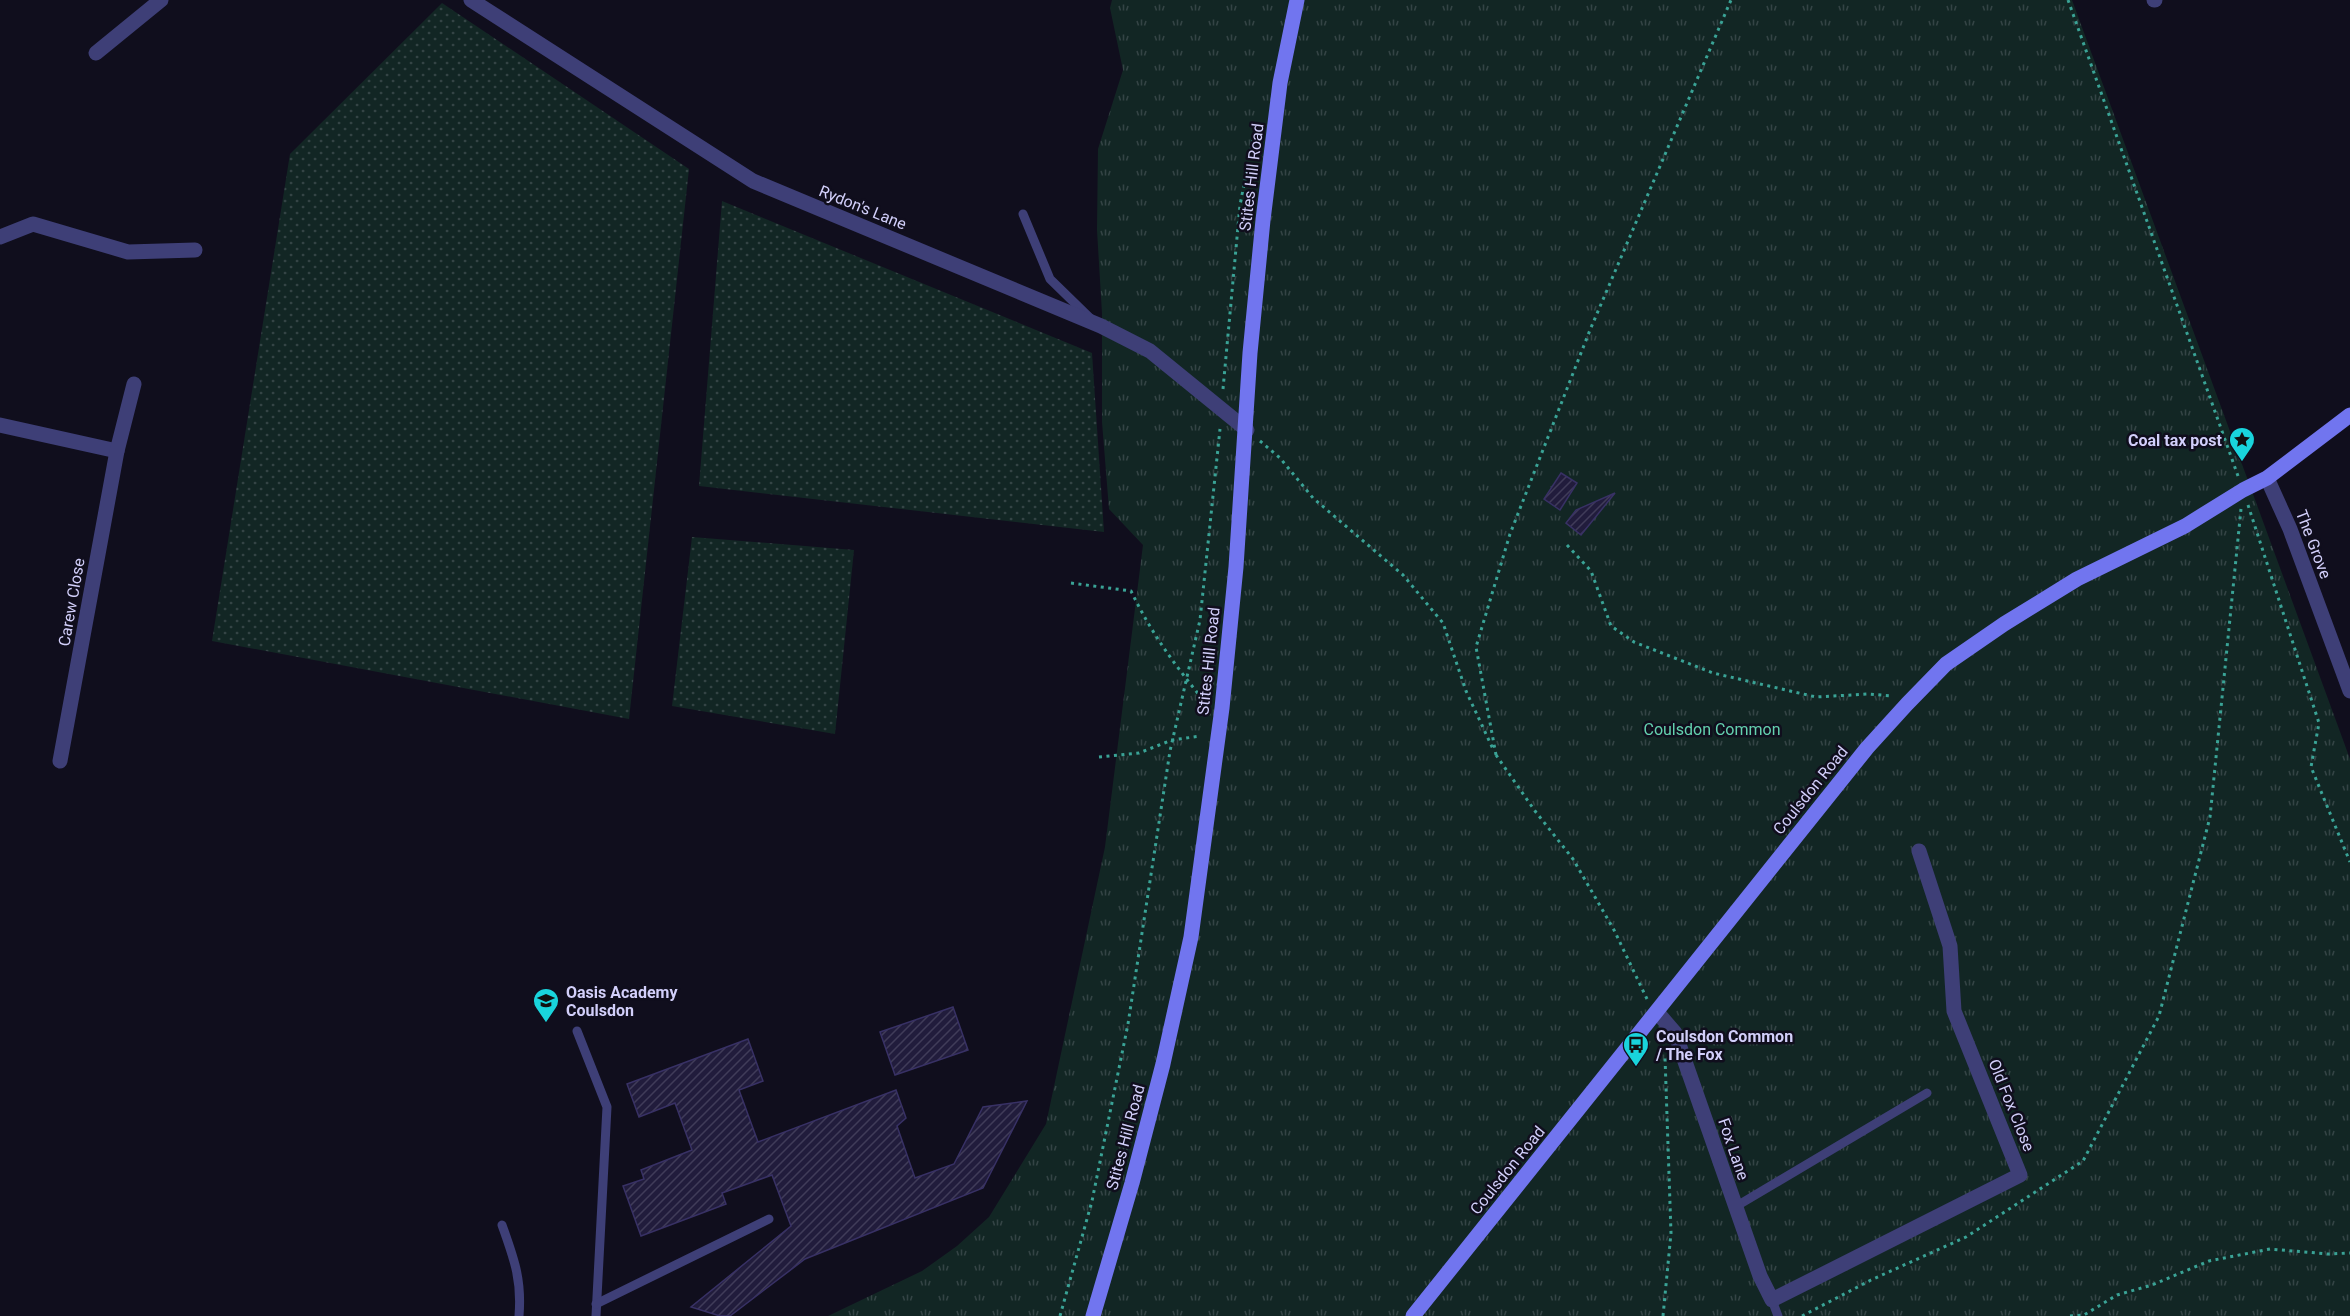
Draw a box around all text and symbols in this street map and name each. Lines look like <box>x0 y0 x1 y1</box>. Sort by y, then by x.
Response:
street label: Stites Hill Road <box>1235 122 1268 232</box>
street label: Rydon's Lane <box>816 181 909 234</box>
place icon: Coal tax post <box>2227 425 2257 463</box>
place label: Coal tax post <box>2128 431 2223 450</box>
street label: The Grove <box>2292 507 2335 581</box>
street label: Carew Close <box>54 557 89 648</box>
street label: Stites Hill Road <box>1193 606 1224 716</box>
park label: Coulsdon Common <box>1643 720 1781 739</box>
street label: Coulsdon Road <box>1769 742 1852 838</box>
place label: Oasis Academy Coulsdon <box>566 983 678 1020</box>
school or university icon: Oasis Academy Coulsdon <box>531 986 561 1024</box>
place label: Coulsdon Common / The Fox <box>1655 1027 1793 1064</box>
bus stop icon: Coulsdon Common / The Fox <box>1621 1030 1651 1068</box>
street label: Old Fox Close <box>1984 1056 2039 1154</box>
street label: Stites Hill Road <box>1102 1082 1149 1192</box>
street label: Fox Lane <box>1714 1116 1753 1183</box>
street label: Coulsdon Road <box>1466 1122 1549 1218</box>

